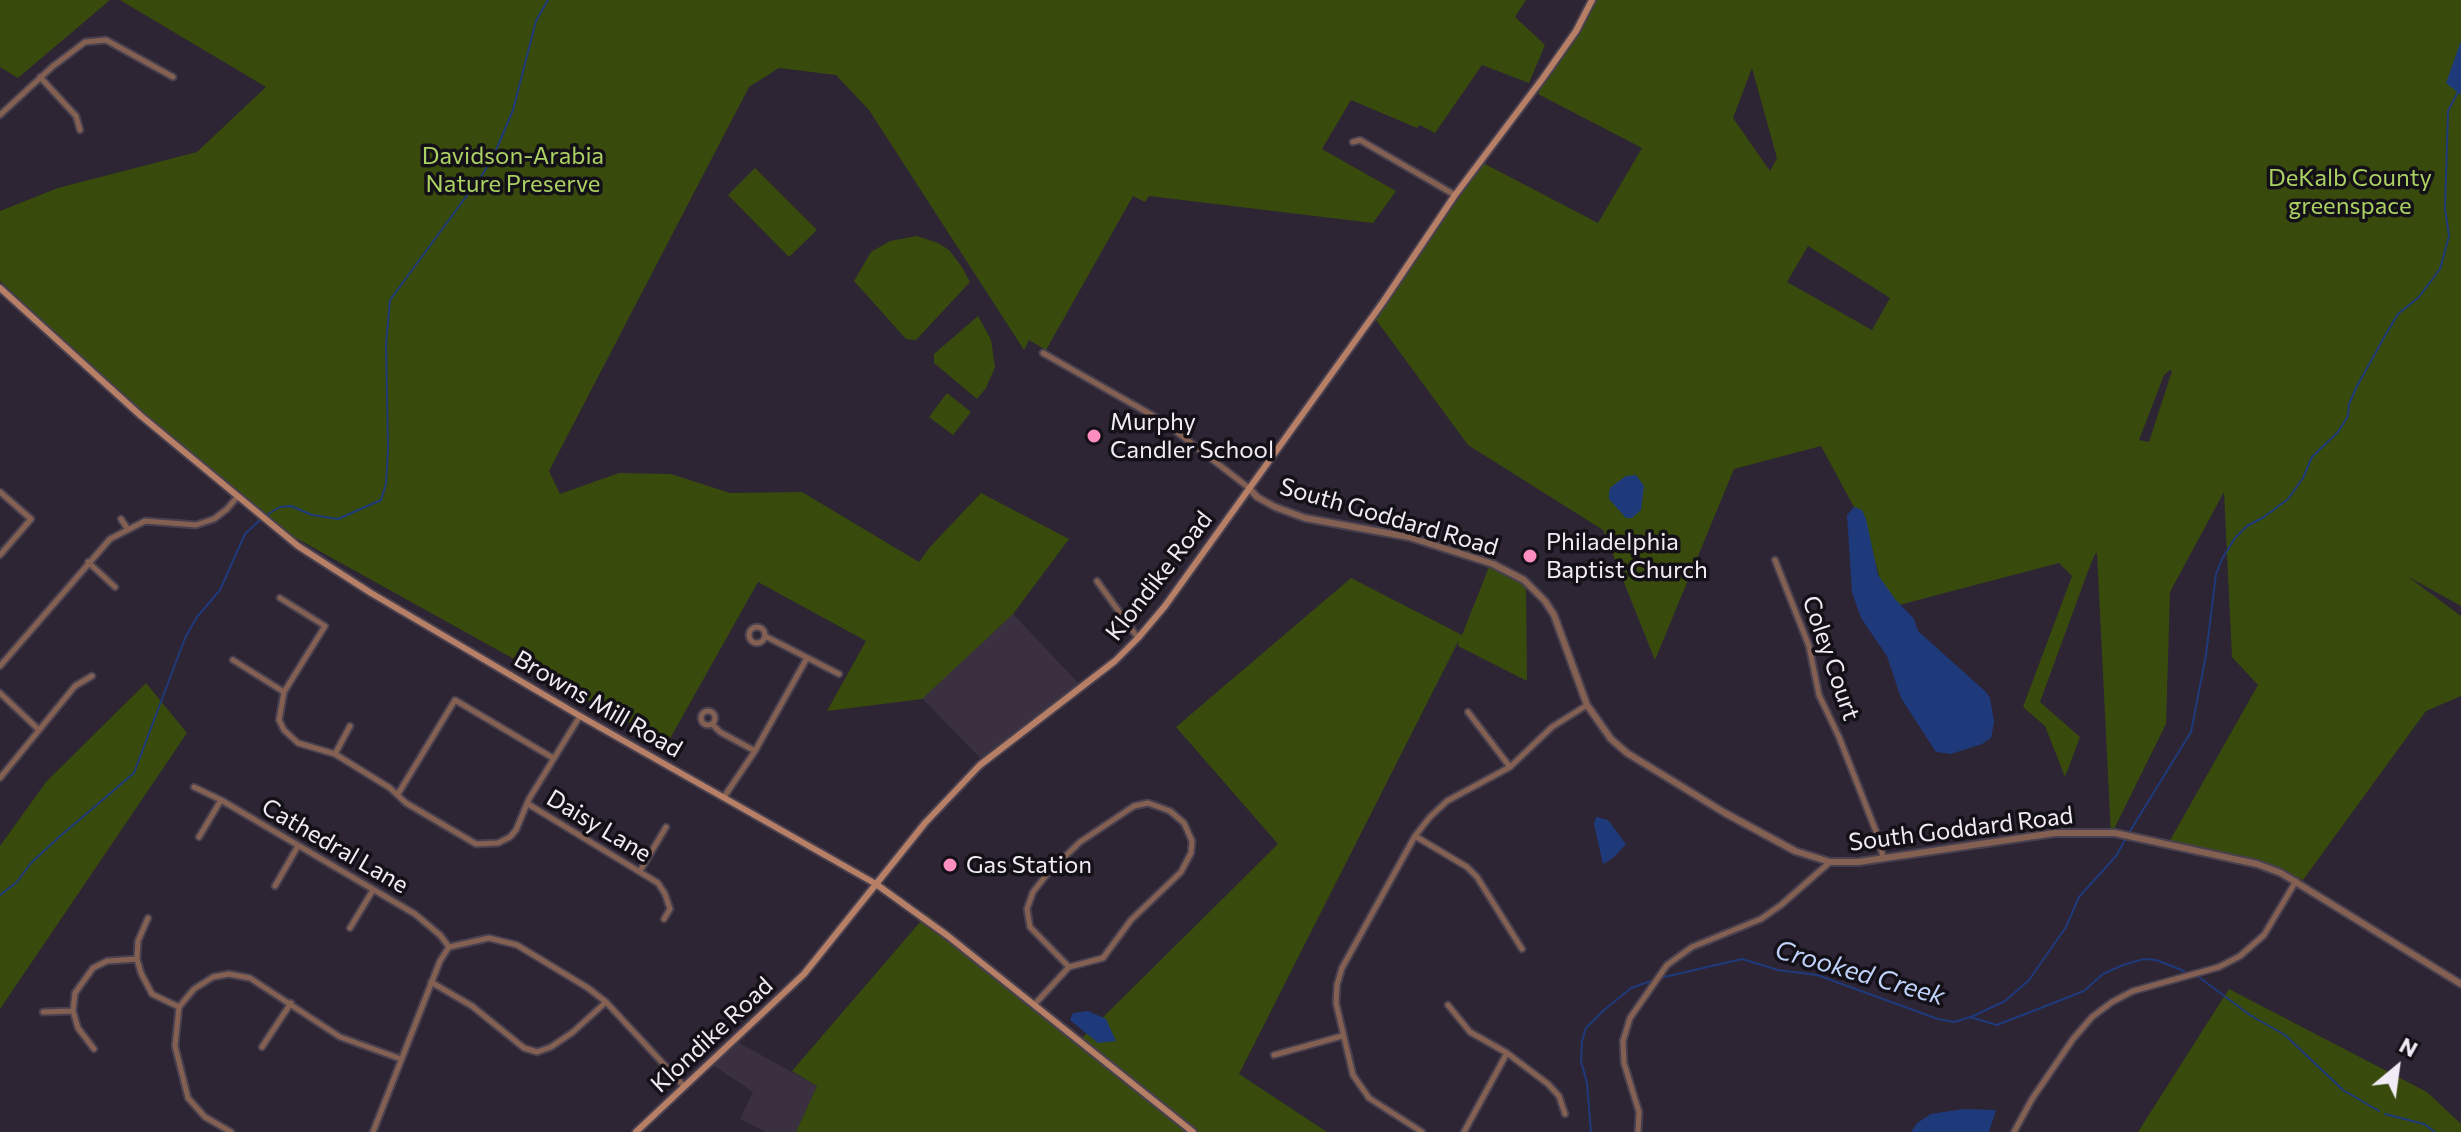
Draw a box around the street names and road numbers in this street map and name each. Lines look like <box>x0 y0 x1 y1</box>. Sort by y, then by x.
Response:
street label: South Goddard Road <box>1276 472 1502 562</box>
street label: Klondike Road <box>1100 506 1218 646</box>
street label: Coley Court <box>1796 592 1866 724</box>
street label: Browns Mill Road <box>509 644 687 764</box>
street label: Daisy Lane <box>542 784 656 868</box>
street label: Cathedral Lane <box>257 792 413 900</box>
street label: South Goddard Road <box>1847 801 2075 857</box>
street label: Klondike Road <box>645 971 779 1099</box>

